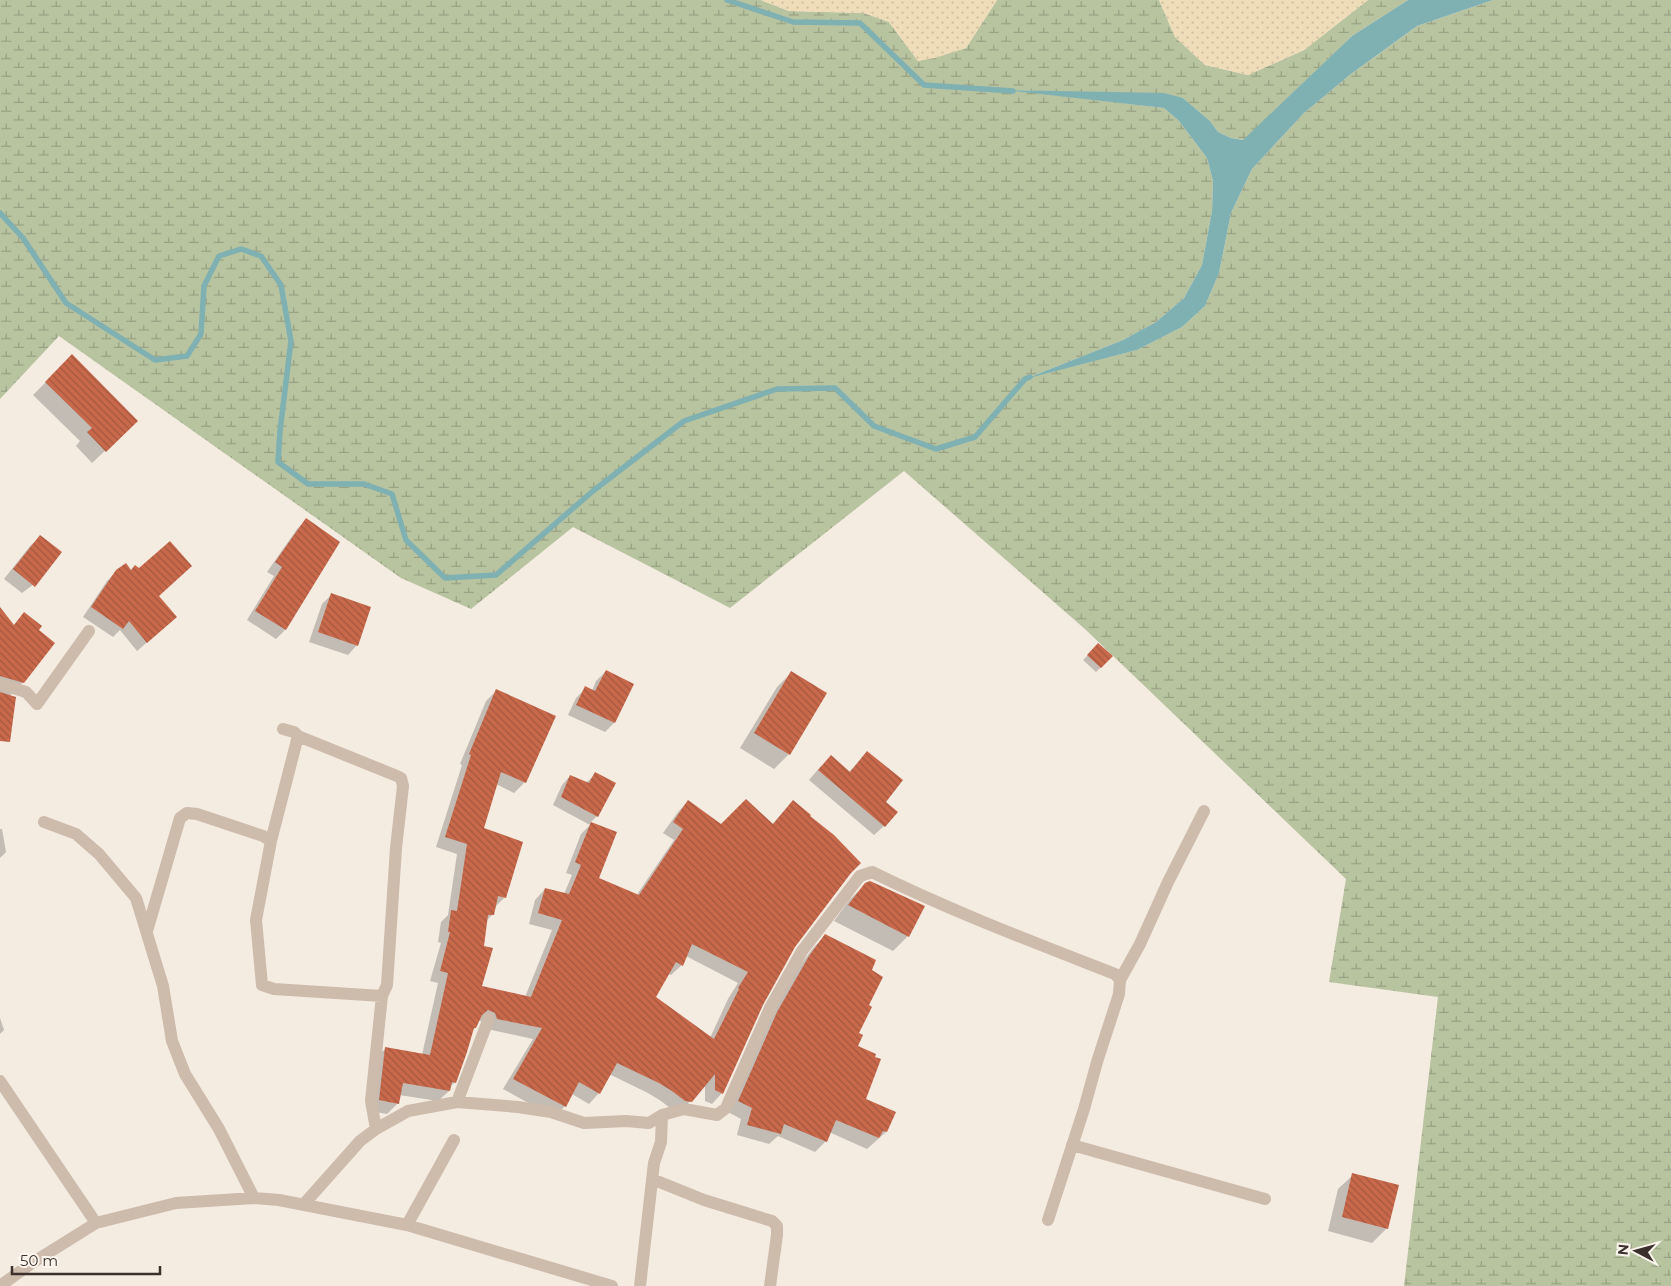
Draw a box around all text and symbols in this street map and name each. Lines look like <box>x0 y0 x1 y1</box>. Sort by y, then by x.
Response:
north arrow <box>1611 1226 1661 1276</box>
text: N <box>1614 1243 1633 1256</box>
scale bar <box>12 1244 160 1276</box>
text: 50 m <box>20 1251 58 1270</box>

